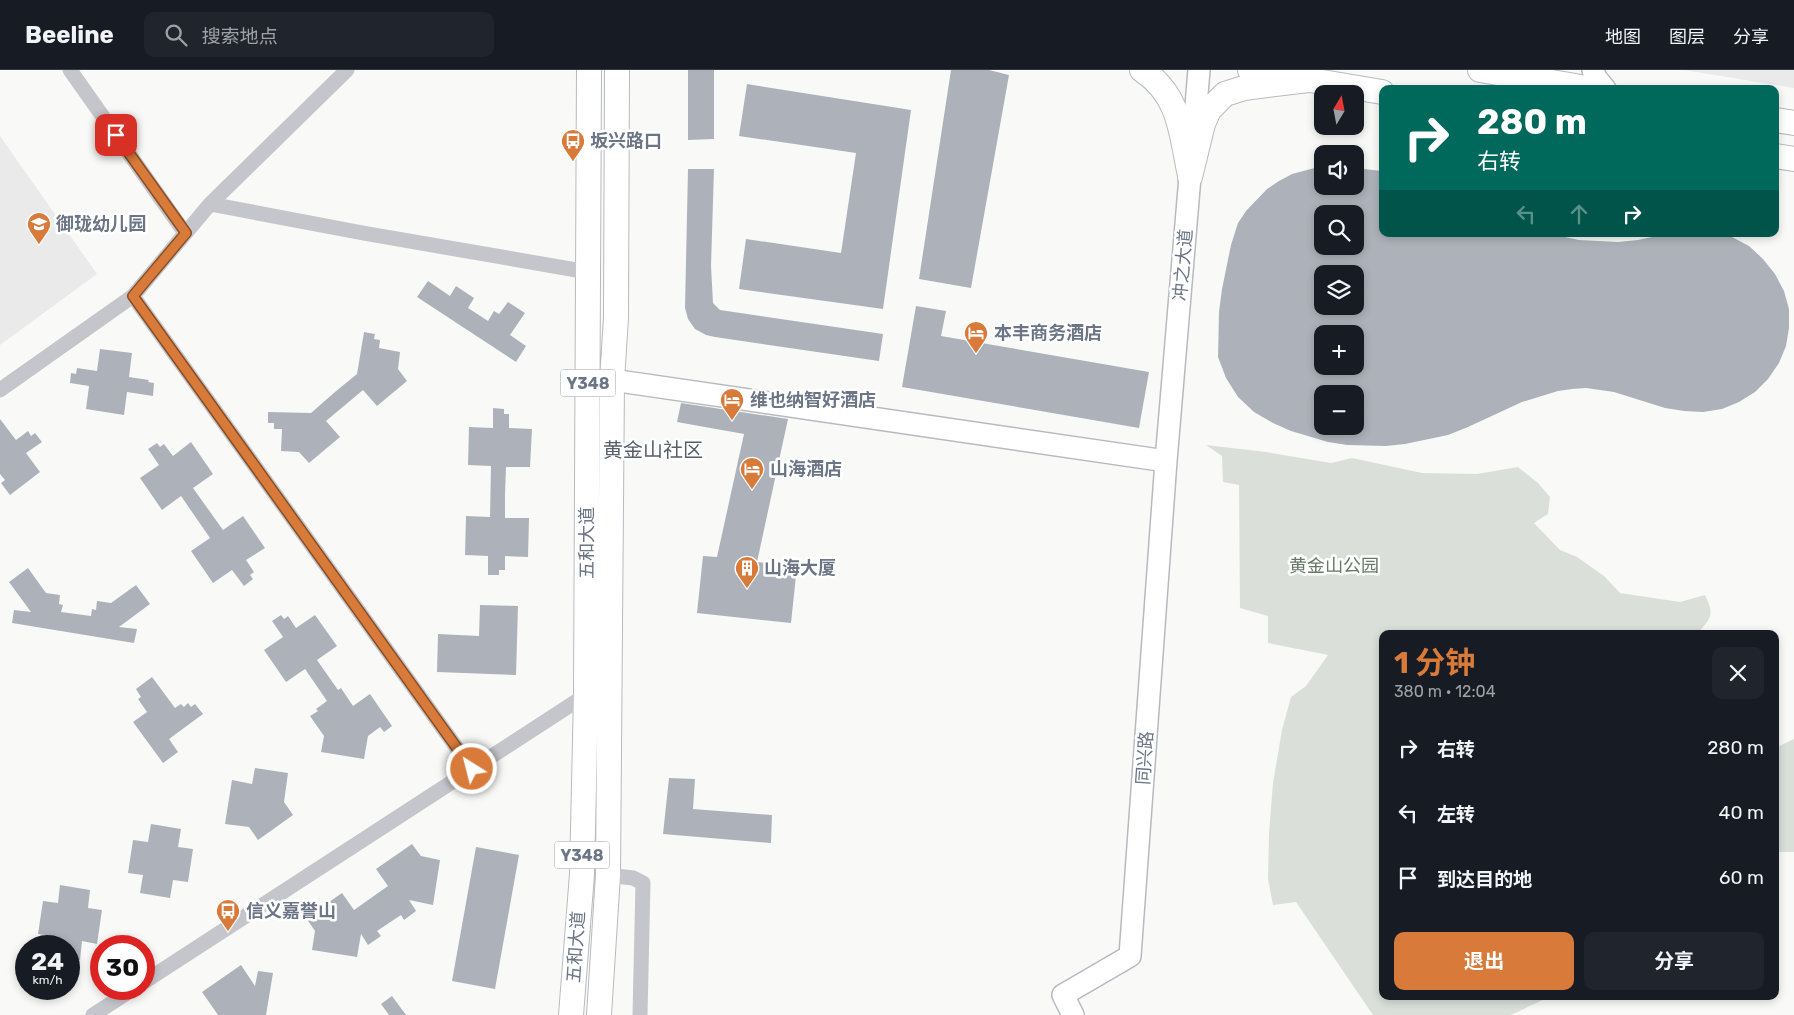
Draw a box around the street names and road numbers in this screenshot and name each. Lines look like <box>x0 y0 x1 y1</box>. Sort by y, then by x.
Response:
street label: 冲之大道 <box>1169 228 1197 302</box>
road number: Y348 <box>560 370 616 396</box>
street label: 五和大道 <box>576 507 598 579</box>
street label: 同兴路 <box>1132 730 1158 786</box>
road number: Y348 <box>554 842 610 868</box>
street label: 五和大道 <box>563 910 589 984</box>

